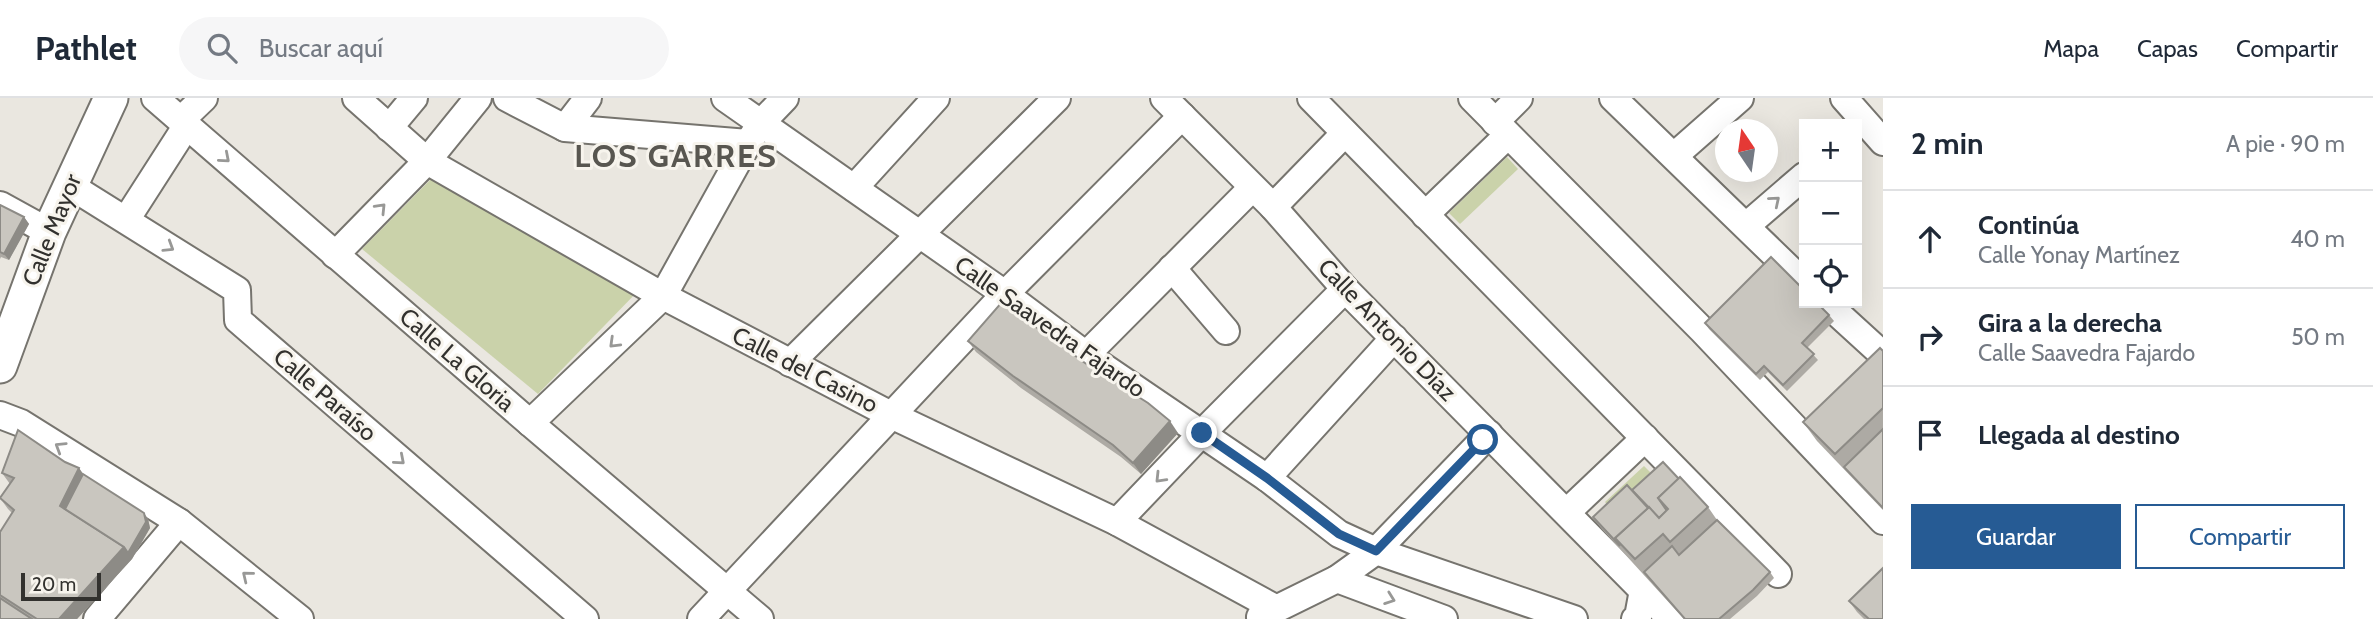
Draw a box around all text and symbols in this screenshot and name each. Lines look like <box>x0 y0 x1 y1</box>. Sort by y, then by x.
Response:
search box <box>179 17 669 80</box>
text: Pathlet <box>35 28 137 68</box>
icon: search <box>203 29 241 67</box>
text: Buscar aquí <box>259 32 383 64</box>
text: Mapa <box>2043 34 2099 63</box>
text: Capas <box>2137 34 2198 63</box>
text: Compartir <box>2236 34 2338 63</box>
north arrow <box>1715 119 1778 182</box>
map controls <box>1799 119 1862 308</box>
button: + <box>1799 119 1862 182</box>
text: 2 min <box>1911 125 1983 162</box>
text: A pie · 90 m <box>2226 130 2345 158</box>
district label: LOS GARRES <box>574 136 778 175</box>
one-way arrow <box>217 150 230 162</box>
street label: Calle Mayor <box>16 169 87 290</box>
button: − <box>1799 182 1862 245</box>
one-way arrow <box>1767 197 1780 209</box>
one-way arrow <box>372 203 385 216</box>
text: Continúa <box>1978 209 2079 241</box>
icon: ahead <box>1911 220 1949 258</box>
text: 40 m <box>2290 225 2345 253</box>
one-way arrow <box>161 239 174 252</box>
text: Calle Yonay Martínez <box>1978 241 2180 269</box>
button: locate <box>1799 245 1862 308</box>
street label: Calle Saavedra Fajardo <box>949 250 1151 403</box>
street label: Calle Antonio Díaz <box>1312 252 1463 407</box>
street label: Calle La Gloria <box>394 302 521 418</box>
text: Gira a la derecha <box>1978 307 2162 339</box>
icon: right <box>1911 318 1949 356</box>
street label: Calle del Casino <box>727 320 883 419</box>
text: 50 m <box>2291 323 2345 351</box>
one-way arrow <box>609 335 622 348</box>
text: Calle Saavedra Fajardo <box>1978 339 2195 367</box>
street label: Calle Paraíso <box>268 342 383 447</box>
icon: arrive <box>1911 416 1949 454</box>
route end <box>1186 417 1217 448</box>
text: Llegada al destino <box>1978 419 2180 451</box>
route start <box>1467 424 1498 455</box>
one-way arrow <box>54 443 67 456</box>
one-way arrow <box>392 452 405 464</box>
one-way arrow <box>1155 469 1168 482</box>
button: Guardar <box>1911 504 2121 569</box>
button: Compartir <box>2135 504 2345 569</box>
scale bar <box>21 570 102 602</box>
one-way arrow <box>242 572 254 585</box>
text: 20 m <box>32 573 76 596</box>
one-way arrow <box>1384 591 1396 605</box>

